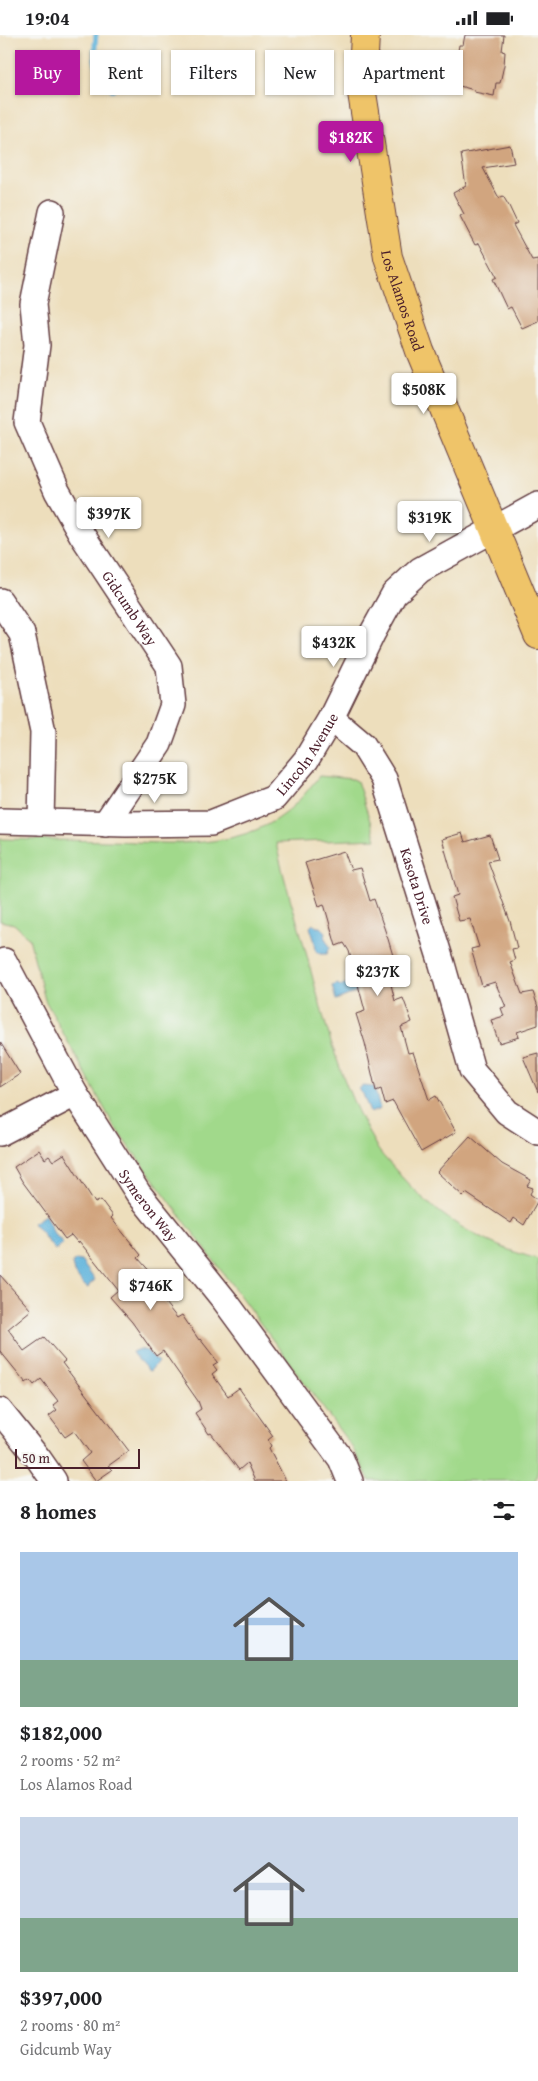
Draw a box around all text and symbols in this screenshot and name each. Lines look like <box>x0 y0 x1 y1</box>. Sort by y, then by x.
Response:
text: 19:04 <box>25 4 70 32</box>
chip: Buy <box>15 50 80 95</box>
chip: Rent <box>90 50 161 95</box>
chip: Filters <box>171 50 255 95</box>
chip: New <box>265 50 334 95</box>
chip: Apartment <box>344 50 463 95</box>
pin: $182K <box>316 121 386 163</box>
text: $182K <box>329 125 373 149</box>
street label: Los Alamos Road <box>377 249 430 354</box>
pin: $508K <box>389 373 459 415</box>
text: $508K <box>402 377 446 401</box>
pin: $397K <box>74 497 144 539</box>
text: $397K <box>87 501 131 525</box>
pin: $319K <box>395 501 465 543</box>
text: $319K <box>408 505 452 529</box>
street label: Gidcumb Way <box>98 566 163 650</box>
pin: $432K <box>299 625 369 668</box>
text: $432K <box>312 630 356 654</box>
street label: Lincoln Avenue <box>270 709 343 799</box>
pin: $275K <box>120 761 190 804</box>
text: $275K <box>133 766 177 790</box>
street label: Kasota Drive <box>396 845 439 927</box>
pin: $237K <box>343 955 413 997</box>
text: $237K <box>356 959 400 983</box>
street label: Symeron Way <box>115 1164 184 1246</box>
pin: $746K <box>116 1269 186 1311</box>
text: $746K <box>129 1273 173 1297</box>
scale bar <box>15 1446 140 1469</box>
text: 50 m <box>22 1448 50 1468</box>
text: 8 homes <box>20 1496 96 1527</box>
icon: filters <box>490 1497 518 1525</box>
icon: home <box>224 1584 314 1674</box>
text: $182,000 <box>20 1717 102 1748</box>
text: 2 rooms · 52 m² <box>20 1748 120 1772</box>
text: Los Alamos Road <box>20 1772 132 1796</box>
icon: home <box>224 1849 314 1939</box>
text: $397,000 <box>20 1982 102 2013</box>
text: 2 rooms · 80 m² <box>20 2013 120 2037</box>
text: Gidcumb Way <box>20 2037 112 2061</box>

